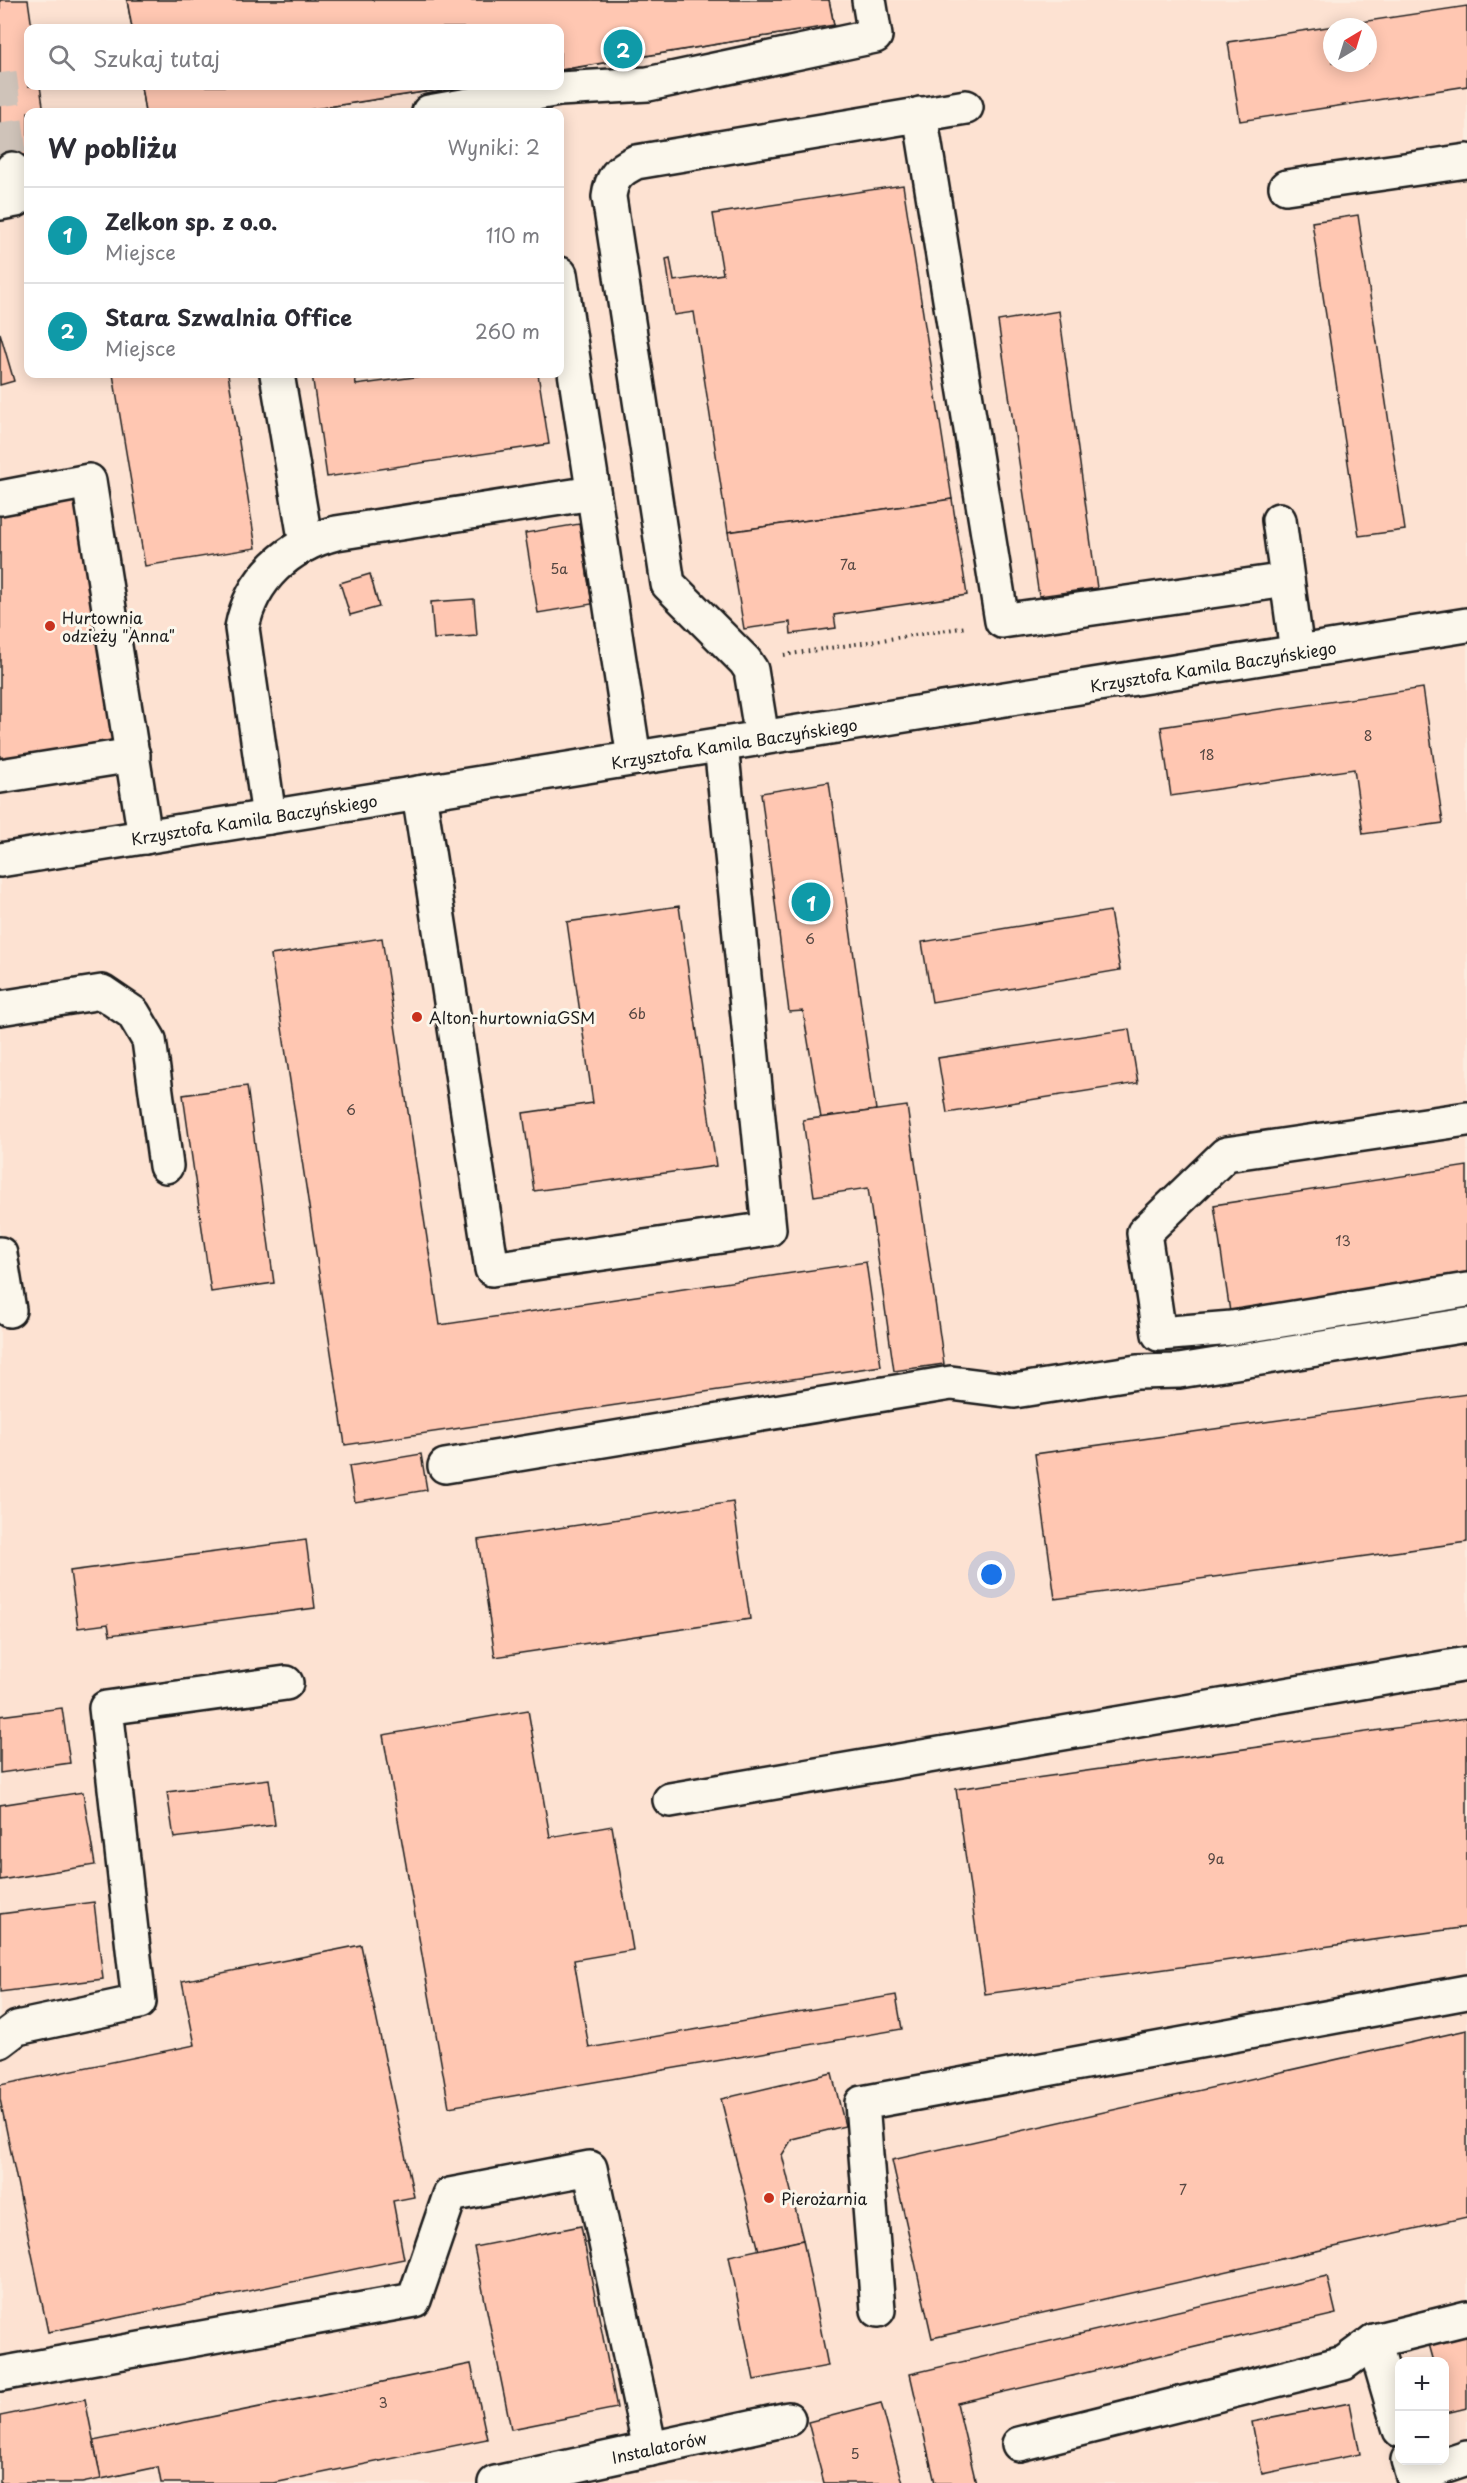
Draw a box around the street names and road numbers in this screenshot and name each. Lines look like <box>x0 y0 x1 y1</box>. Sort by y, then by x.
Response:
street label: Krzysztofa Kamila Baczyńskiego <box>1088 635 1338 697</box>
street label: Krzysztofa Kamila Baczyńskiego <box>609 712 859 774</box>
street label: Krzysztofa Kamila Baczyńskiego <box>129 788 379 850</box>
street label: Instalatorów <box>609 2425 709 2469</box>

